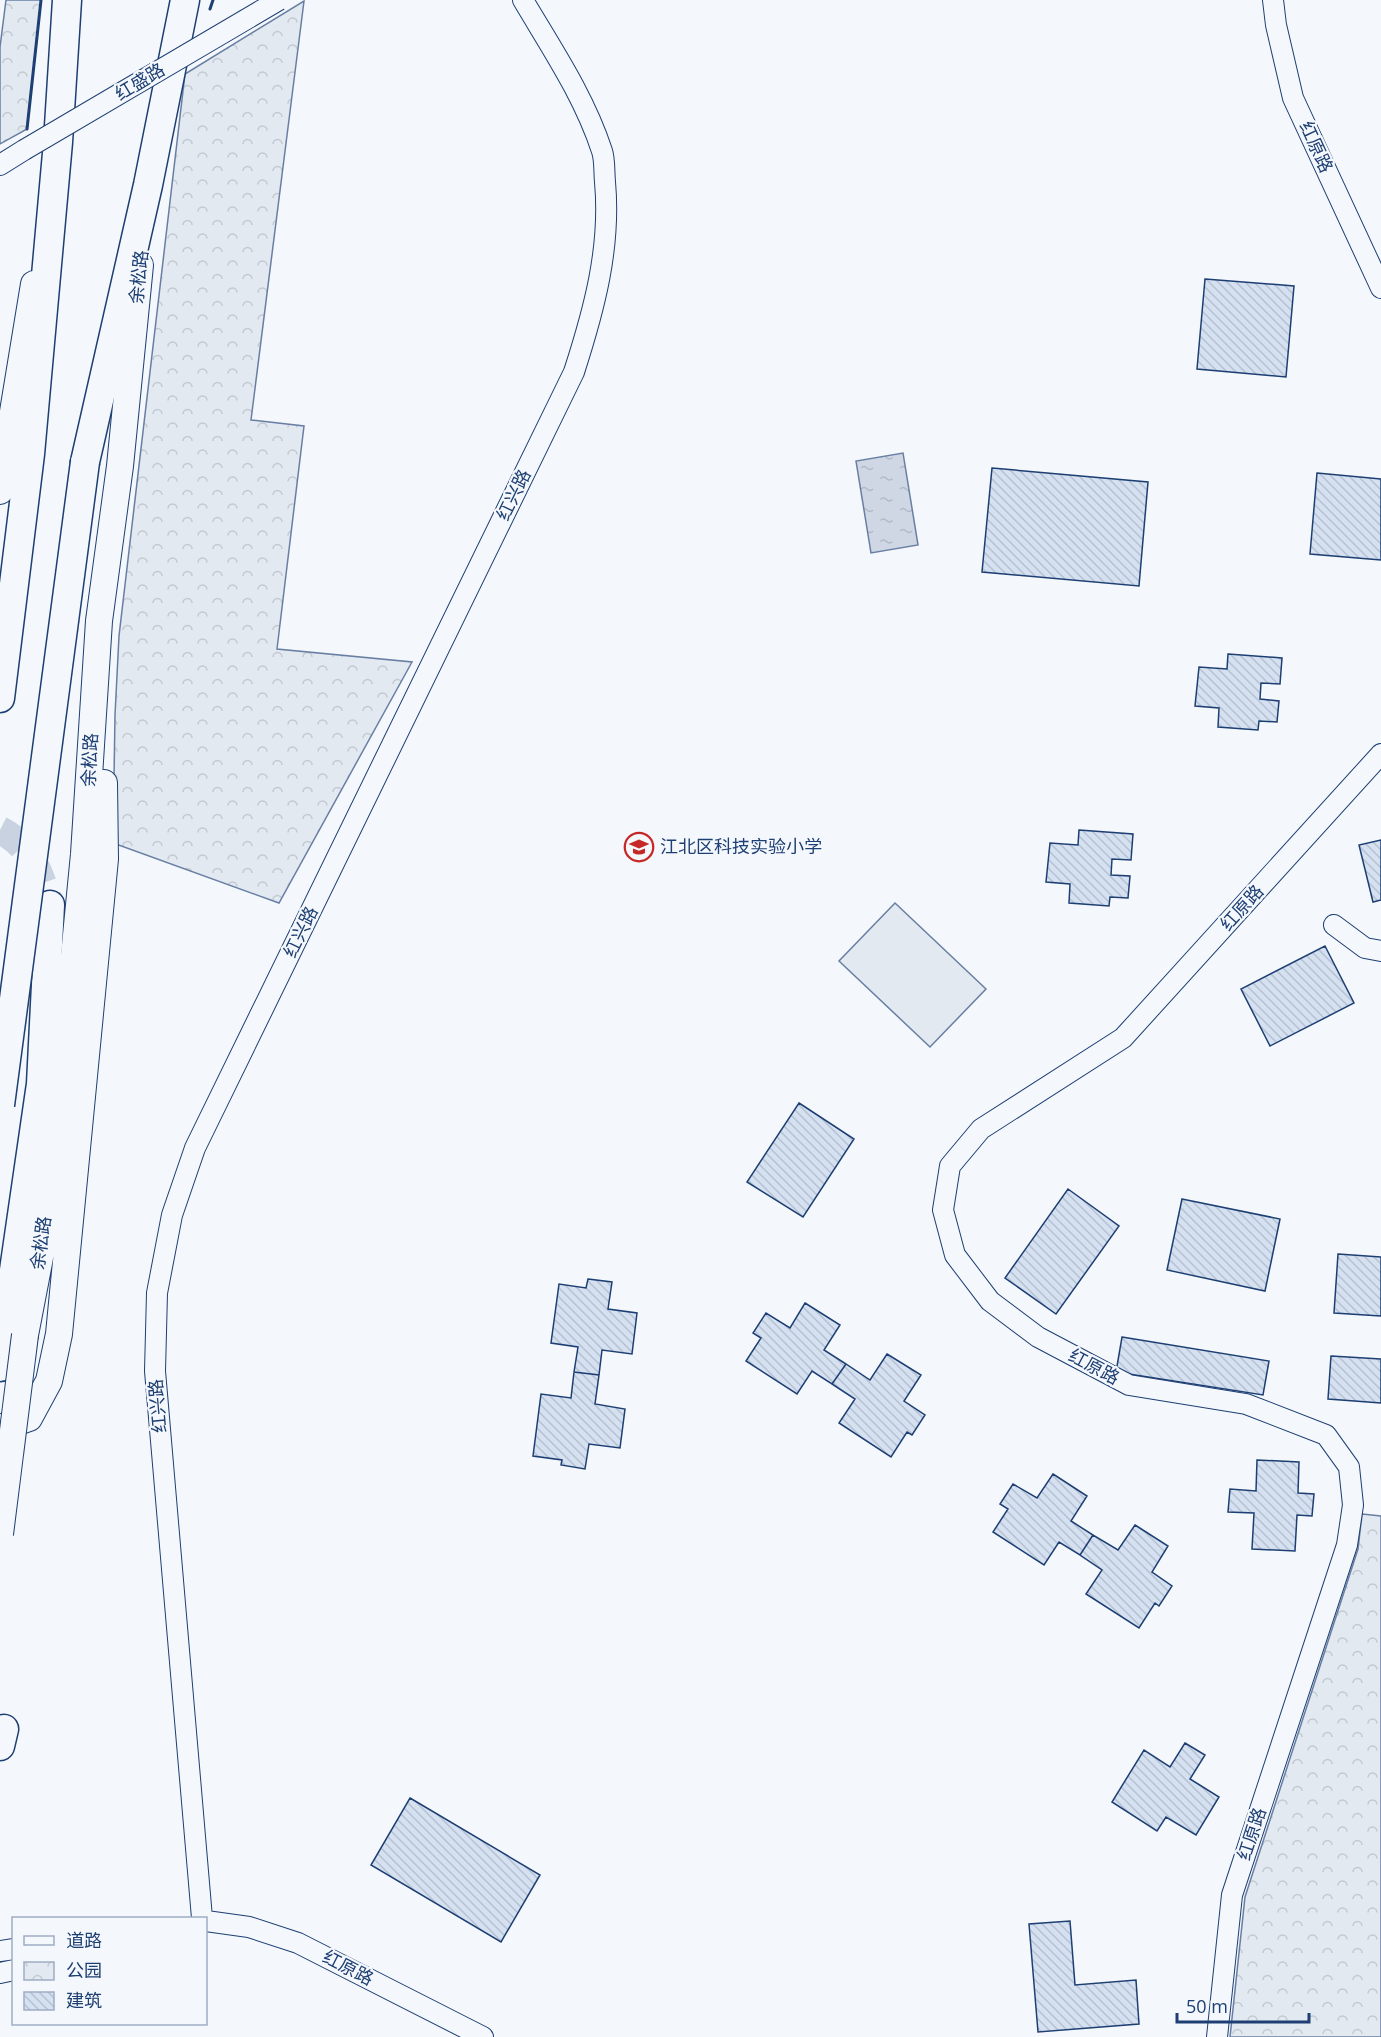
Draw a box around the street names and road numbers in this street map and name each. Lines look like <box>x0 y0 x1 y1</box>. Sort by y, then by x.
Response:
street label: 红盛路 <box>110 57 169 105</box>
street label: 红原路 <box>1295 117 1339 176</box>
street label: 余松路 <box>123 249 153 305</box>
street label: 红兴路 <box>490 465 536 524</box>
street label: 余松路 <box>76 732 102 788</box>
street label: 红原路 <box>1214 879 1268 935</box>
street label: 红兴路 <box>277 902 323 961</box>
street label: 余松路 <box>24 1214 56 1271</box>
street label: 红原路 <box>1065 1343 1124 1389</box>
street label: 红兴路 <box>143 1378 171 1434</box>
street label: 红原路 <box>1231 1804 1271 1863</box>
street label: 红原路 <box>319 1944 378 1990</box>

